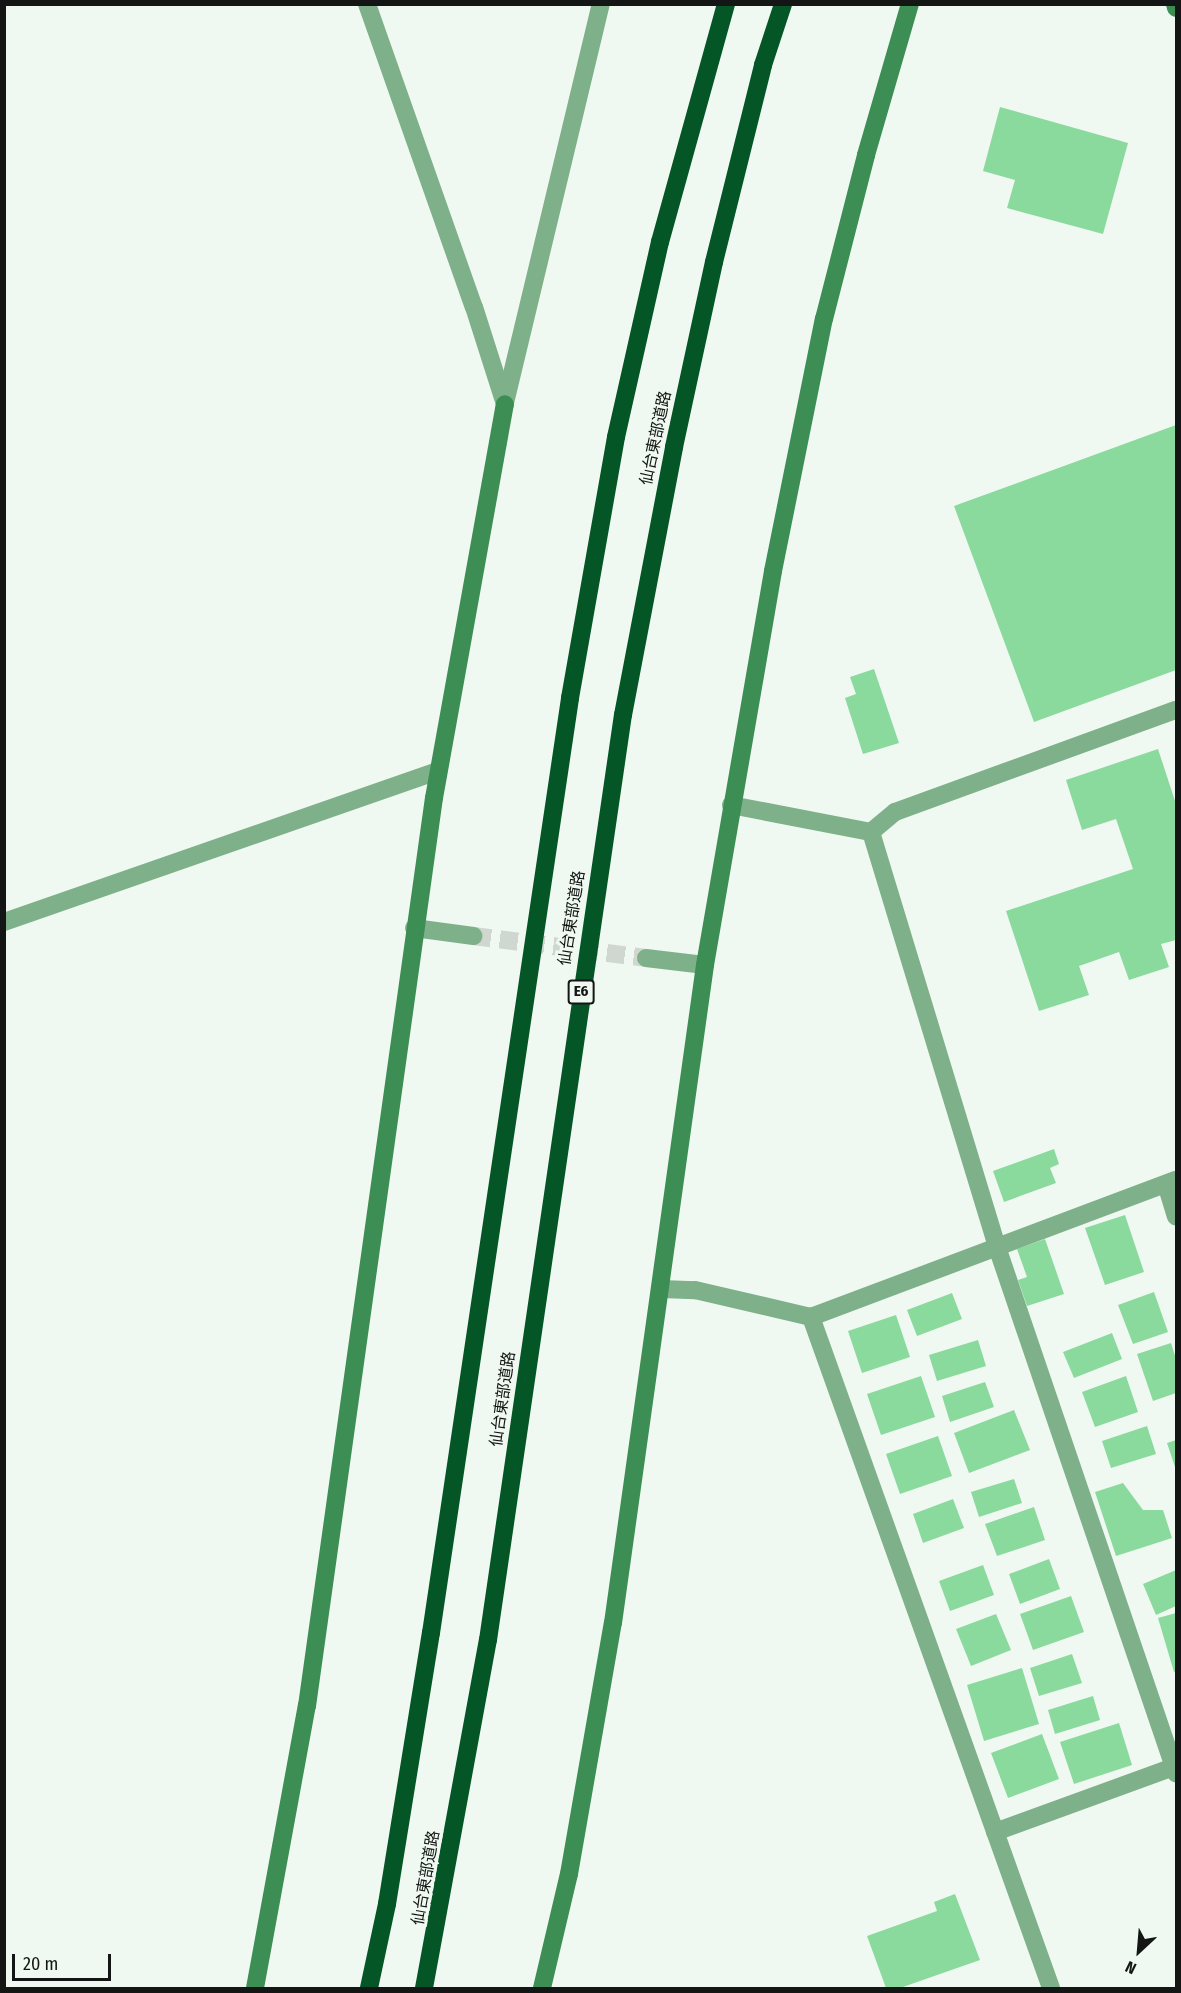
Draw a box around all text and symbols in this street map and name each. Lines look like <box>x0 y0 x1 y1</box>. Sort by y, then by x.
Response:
street label: 仙台東部道路 <box>637 389 675 487</box>
street label: 仙台東部道路 <box>555 869 589 967</box>
road number: E6 <box>568 980 594 1004</box>
street label: 仙台東部道路 <box>487 1350 519 1448</box>
street label: 仙台東部道路 <box>408 1829 444 1927</box>
north arrow <box>1109 1921 1169 1981</box>
scale bar <box>15 1942 114 1980</box>
text: 20 m <box>23 1953 58 1975</box>
text: N <box>1122 1957 1139 1978</box>

